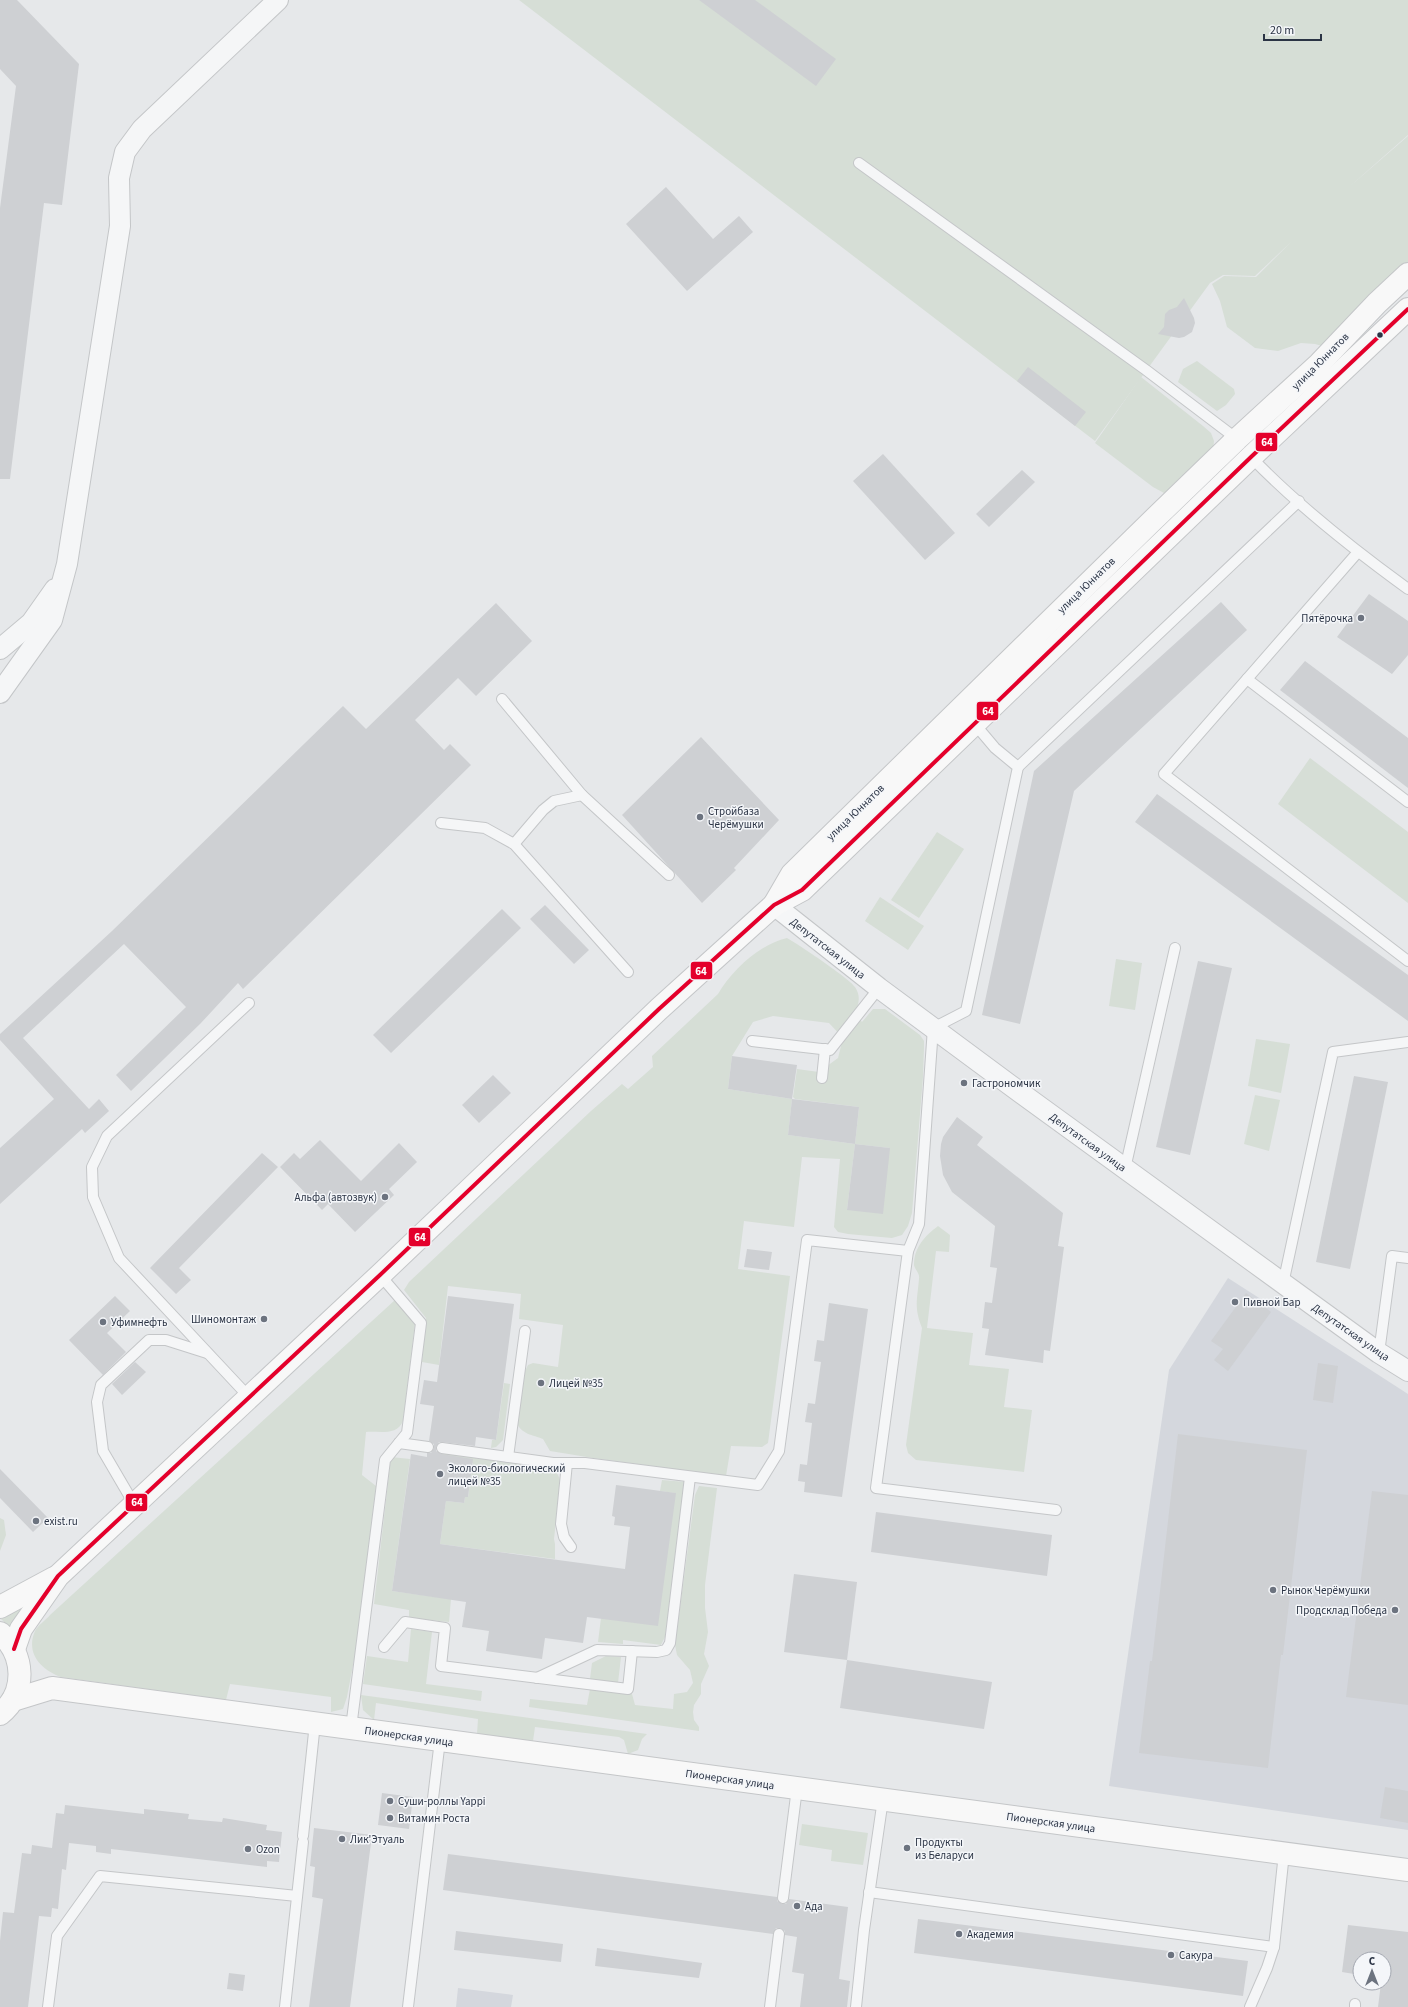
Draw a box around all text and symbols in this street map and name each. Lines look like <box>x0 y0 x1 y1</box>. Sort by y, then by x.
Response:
scale bar <box>1264 16 1321 42</box>
text: 20 m <box>1270 22 1294 39</box>
street label: улица Юннатов <box>1288 329 1353 393</box>
unlabelled marker <box>1375 330 1385 340</box>
line badge: 64 <box>1255 432 1278 452</box>
text: 64 <box>1261 435 1273 450</box>
street label: улица Юннатов <box>1054 554 1119 617</box>
place label: Пятёрочка <box>1301 611 1353 626</box>
marker: Пятёрочка <box>1356 613 1366 623</box>
line badge: 64 <box>976 701 999 721</box>
text: 64 <box>982 704 994 719</box>
street label: улица Юннатов <box>823 781 888 844</box>
place label: Стройбаза Черёмушки <box>708 804 764 832</box>
marker: Стройбаза Черёмушки <box>695 812 705 822</box>
street label: Депутатская улица <box>787 914 868 982</box>
line badge: 64 <box>690 961 713 980</box>
text: 64 <box>695 964 707 979</box>
place label: Гастрономчик <box>972 1076 1041 1091</box>
marker: Гастрономчик <box>959 1078 969 1088</box>
street label: Депутатская улица <box>1046 1109 1129 1175</box>
place label: Альфа (автозвук) <box>295 1190 377 1205</box>
marker: Альфа (автозвук) <box>380 1192 390 1202</box>
line badge: 64 <box>408 1227 431 1247</box>
text: 64 <box>414 1230 426 1245</box>
place label: Пивной Бар <box>1243 1295 1301 1310</box>
marker: Пивной Бар <box>1230 1297 1240 1307</box>
street label: Депутатская улица <box>1309 1300 1392 1365</box>
place label: Шиномонтаж <box>191 1312 256 1327</box>
marker: Шиномонтаж <box>259 1314 269 1324</box>
place label: Уфимнефть <box>111 1315 167 1330</box>
marker: Уфимнефть <box>98 1317 108 1327</box>
place label: Лицей №35 <box>549 1376 603 1391</box>
marker: Лицей №35 <box>536 1378 546 1388</box>
place label: Эколого-биологический лицей №35 <box>448 1461 565 1489</box>
marker: Эколого-биологический лицей №35 <box>435 1469 445 1479</box>
line badge: 64 <box>125 1493 148 1512</box>
text: 64 <box>131 1495 143 1510</box>
place label: exist.ru <box>44 1514 78 1529</box>
marker: exist.ru <box>31 1516 41 1526</box>
place label: Рынок Черёмушки <box>1281 1583 1370 1598</box>
marker: Рынок Черёмушки <box>1268 1585 1278 1595</box>
place label: Продсклад Победа <box>1296 1603 1387 1618</box>
marker: Продсклад Победа <box>1390 1605 1400 1615</box>
street label: Пионерская улица <box>364 1723 454 1750</box>
street label: Пионерская улица <box>685 1766 775 1793</box>
place label: Суши-роллы Yappi <box>398 1794 485 1809</box>
marker: Суши-роллы Yappi <box>385 1796 395 1806</box>
street label: Пионерская улица <box>1006 1809 1096 1836</box>
place label: Витамин Роста <box>398 1811 470 1826</box>
marker: Витамин Роста <box>385 1813 395 1823</box>
place label: Лик'Этуаль <box>350 1832 404 1847</box>
marker: Лик'Этуаль <box>337 1834 347 1844</box>
place label: Продукты из Беларуси <box>915 1835 974 1863</box>
place label: Ozon <box>256 1842 280 1857</box>
marker: Продукты из Беларуси <box>902 1843 912 1853</box>
marker: Ozon <box>243 1844 253 1854</box>
place label: Ада <box>805 1899 823 1914</box>
marker: Ада <box>792 1901 802 1911</box>
place label: Академия <box>967 1927 1014 1942</box>
marker: Академия <box>954 1929 964 1939</box>
place label: Сакура <box>1179 1948 1213 1963</box>
marker: Сакура <box>1166 1950 1176 1960</box>
north arrow <box>1352 1951 1392 1991</box>
text: С <box>1369 1954 1376 1969</box>

